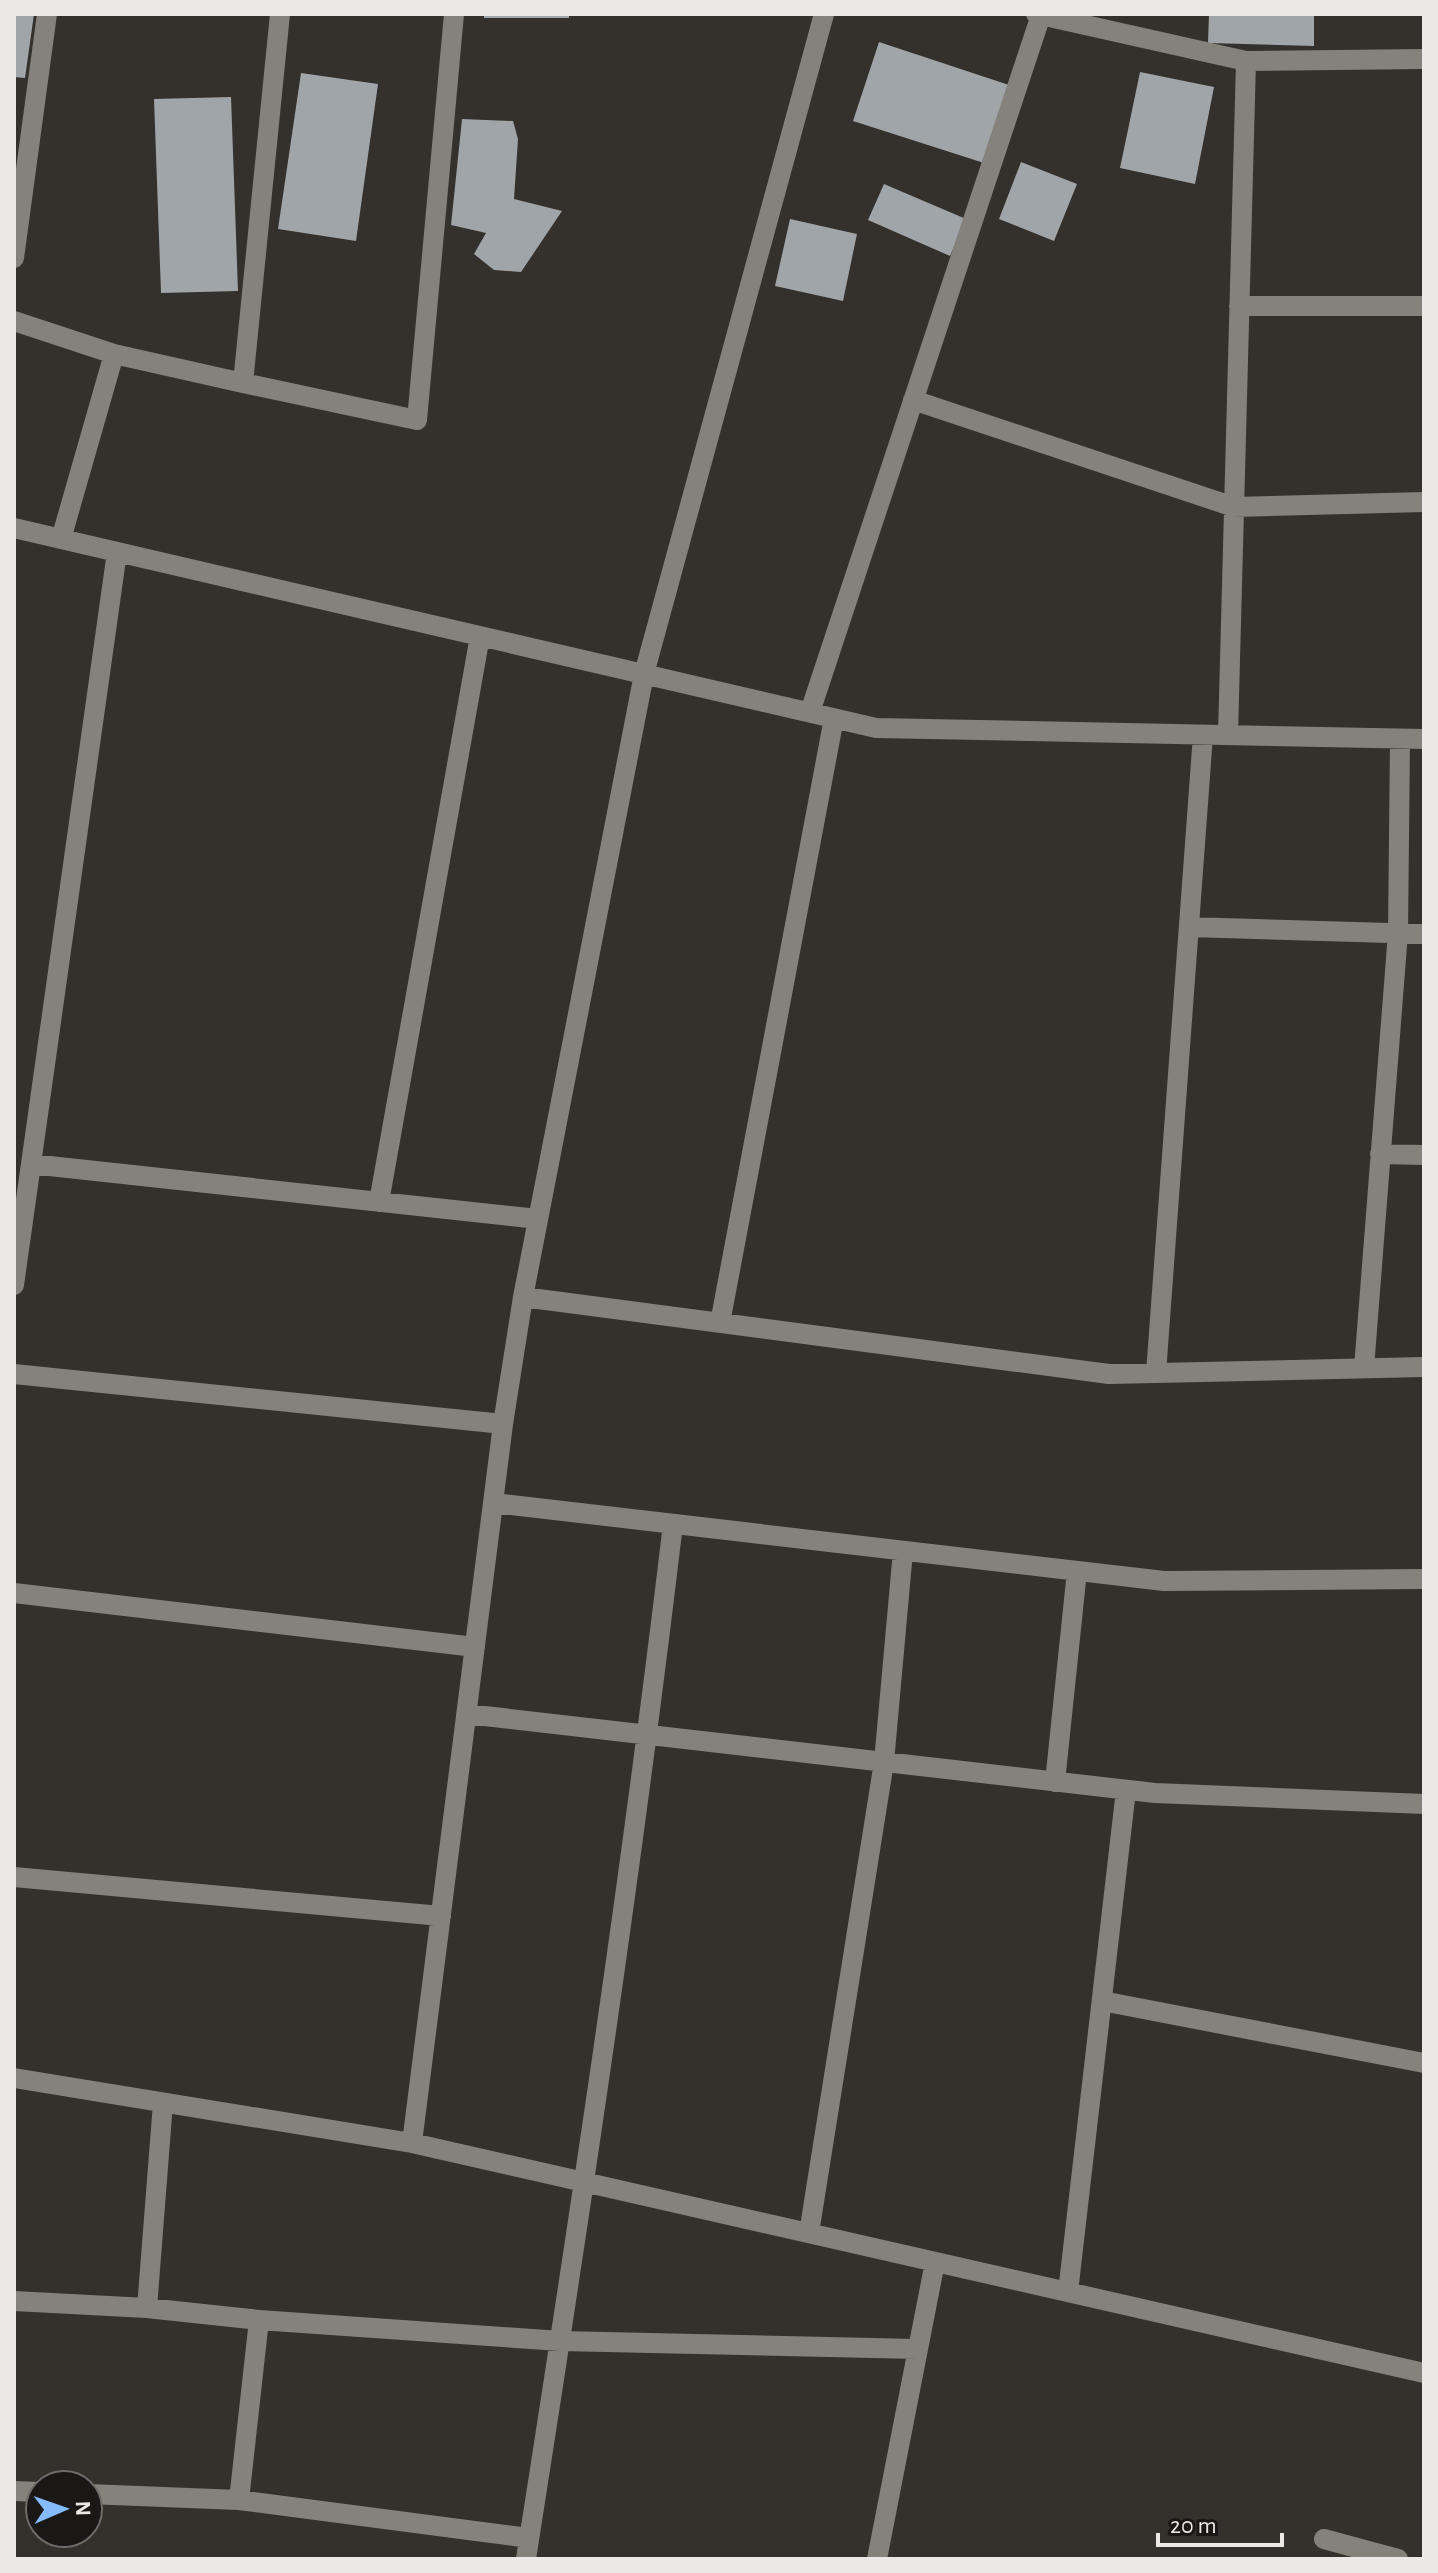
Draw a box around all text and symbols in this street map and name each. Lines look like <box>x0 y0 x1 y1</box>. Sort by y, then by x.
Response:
north arrow <box>24 2469 104 2549</box>
scale bar <box>1158 2497 1282 2547</box>
text: N <box>72 2500 94 2516</box>
text: 20 m <box>1170 2514 1217 2538</box>

